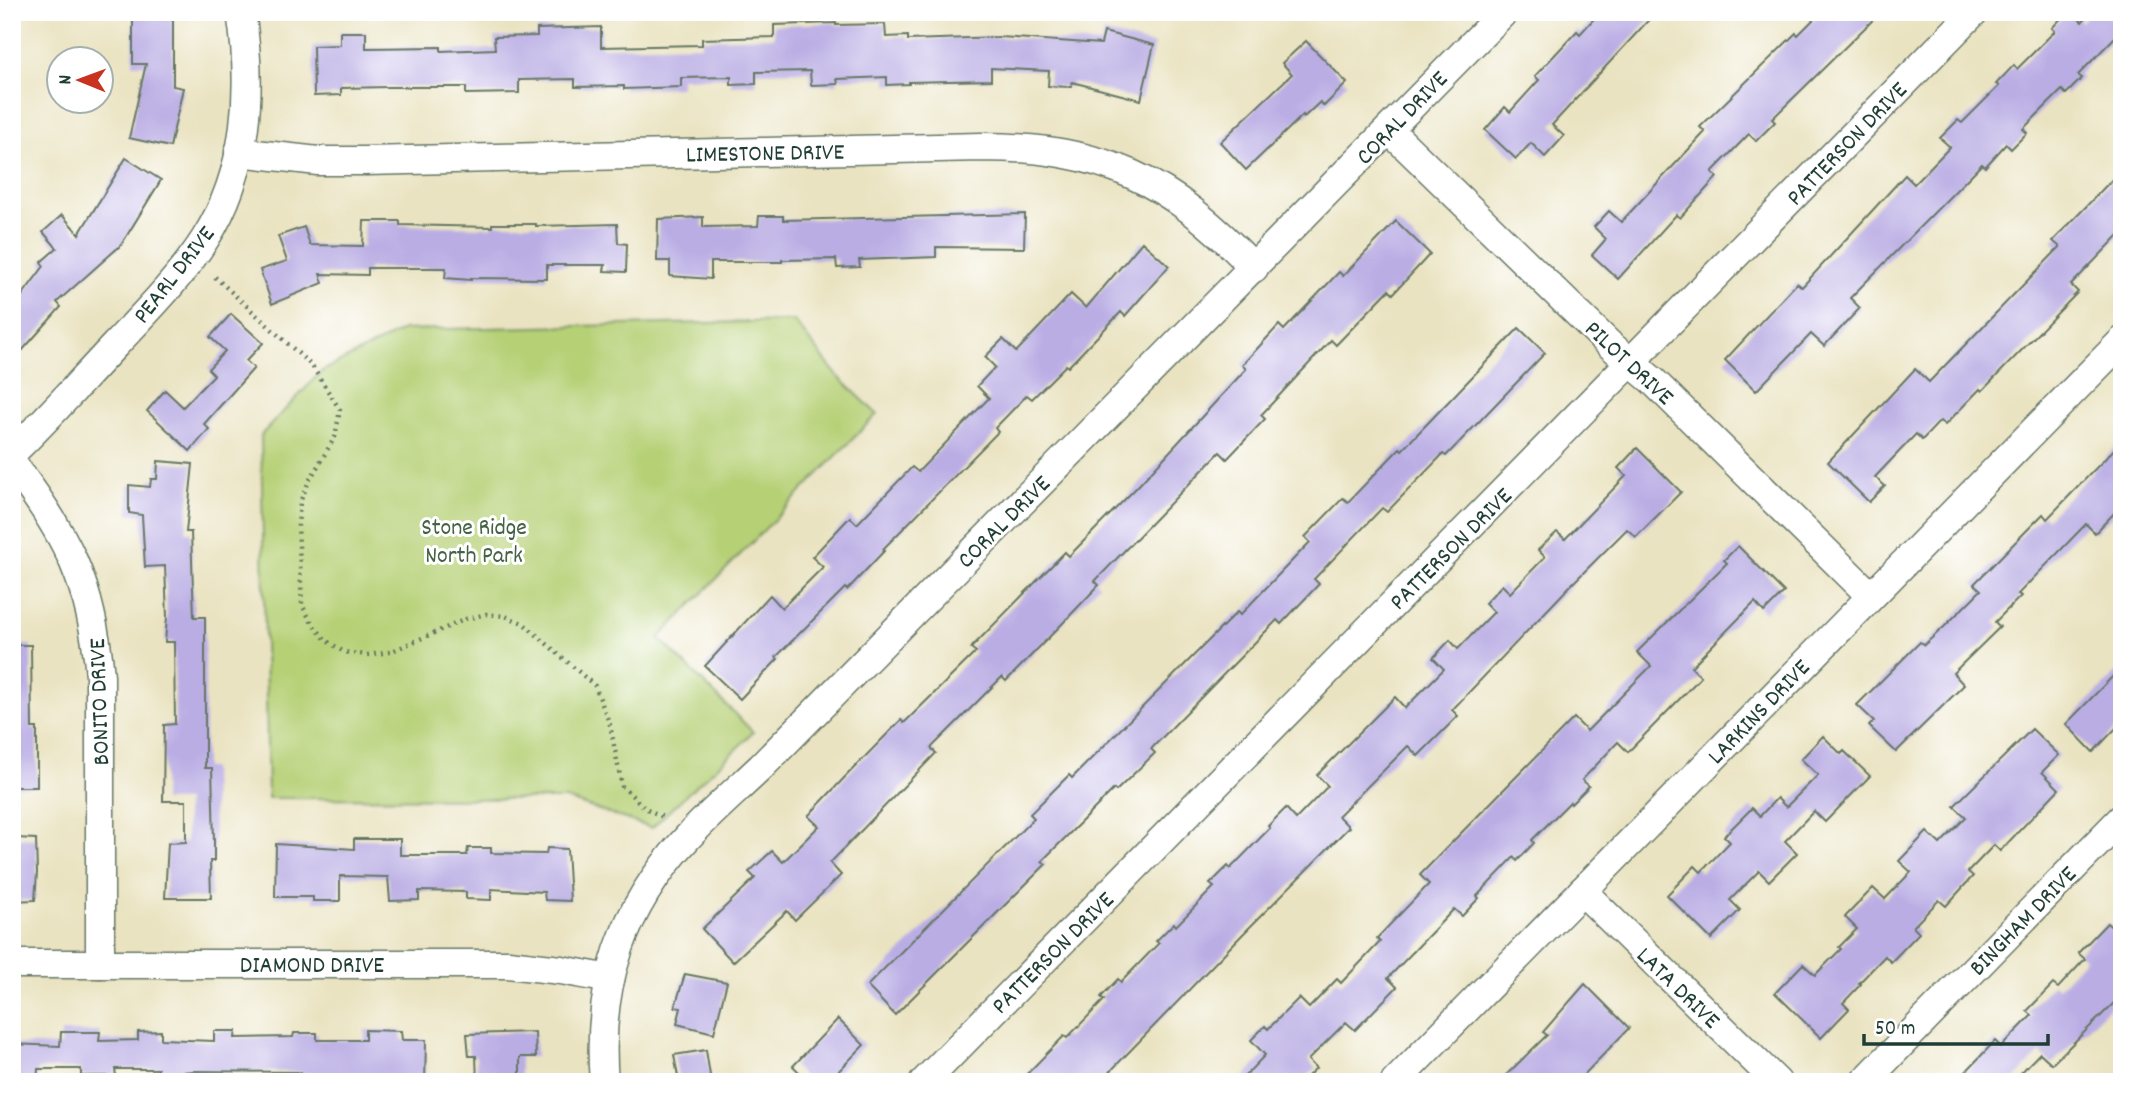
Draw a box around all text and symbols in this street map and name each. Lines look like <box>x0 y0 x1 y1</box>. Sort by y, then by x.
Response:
north arrow <box>46 46 116 116</box>
street label: CORAL DRIVE <box>1349 64 1457 174</box>
text: N <box>53 75 80 85</box>
street label: PATTERSON DRIVE <box>1780 75 1917 215</box>
street label: LIMESTONE DRIVE <box>686 137 845 173</box>
street label: PEARL DRIVE <box>126 220 224 332</box>
street label: PILOT DRIVE <box>1576 314 1680 415</box>
street label: CORAL DRIVE <box>951 469 1060 577</box>
street label: PATTERSON DRIVE <box>1383 481 1521 619</box>
park label: Stone Ridge North Park <box>421 512 527 574</box>
street label: BONITO DRIVE <box>82 638 120 766</box>
street label: LARKINS DRIVE <box>1701 653 1819 773</box>
street label: BINGHAM DRIVE <box>1963 859 2086 985</box>
street label: PATTERSON DRIVE <box>985 885 1123 1023</box>
street label: LATA DRIVE <box>1627 940 1727 1038</box>
street label: DIAMOND DRIVE <box>240 950 384 984</box>
scale bar <box>1864 1003 2048 1047</box>
text: 50 m <box>1875 1015 1915 1045</box>

